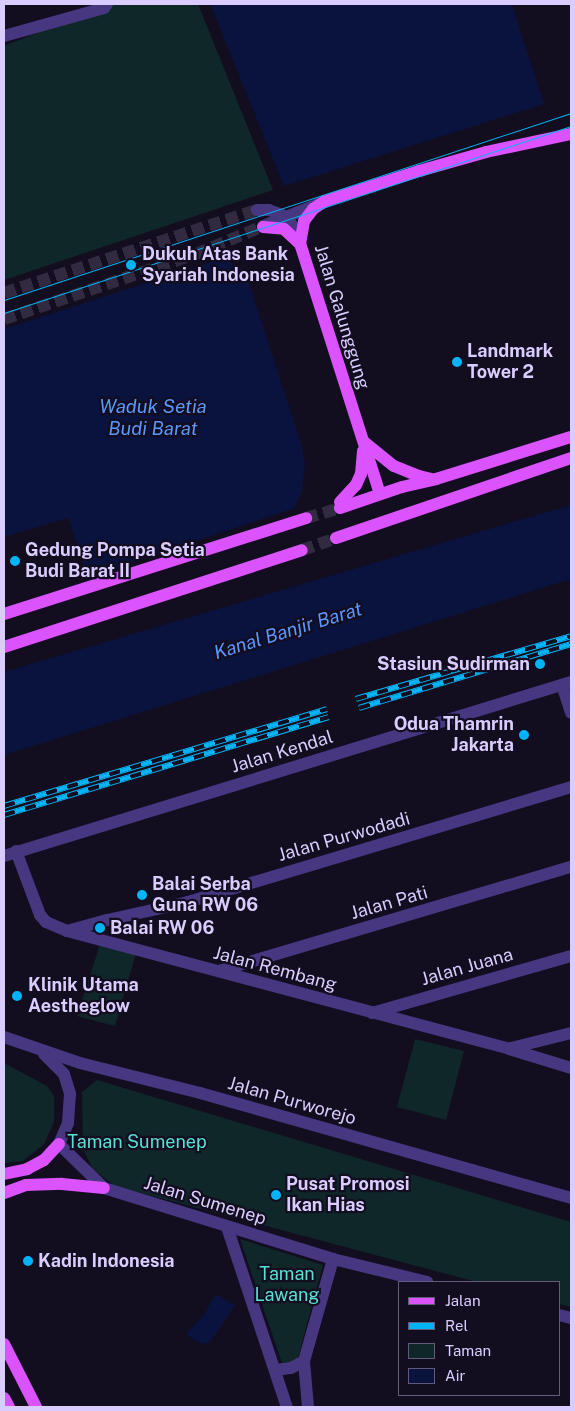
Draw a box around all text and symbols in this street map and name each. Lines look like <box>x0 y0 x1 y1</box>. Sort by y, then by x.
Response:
street label: Jalan Galunggung <box>310 242 374 392</box>
place label: Dukuh Atas Bank Syariah Indonesia <box>142 244 295 286</box>
marker: Dukuh Atas Bank Syariah Indonesia <box>124 258 138 272</box>
place label: Landmark Tower 2 <box>467 341 553 384</box>
marker: Landmark Tower 2 <box>451 356 463 368</box>
water label: Waduk Setia Budi Barat <box>99 396 207 440</box>
place label: Gedung Pompa Setia Budi Barat II <box>25 540 205 582</box>
marker: Gedung Pompa Setia Budi Barat II <box>9 555 21 567</box>
water label: Kanal Banjir Barat <box>211 598 365 664</box>
place label: Stasiun Sudirman <box>377 653 530 675</box>
marker: Stasiun Sudirman <box>534 658 546 670</box>
place label: Odua Thamrin Jakarta <box>394 714 514 756</box>
street label: Jalan Kendal <box>228 726 336 778</box>
marker: Odua Thamrin Jakarta <box>518 729 530 741</box>
street label: Jalan Purwodadi <box>276 808 412 866</box>
place label: Balai Serba Guna RW 06 <box>152 874 258 916</box>
street label: Jalan Pati <box>348 882 430 924</box>
marker: Balai Serba Guna RW 06 <box>136 889 148 901</box>
place label: Balai RW 06 <box>110 917 214 939</box>
marker: Balai RW 06 <box>94 922 106 934</box>
street label: Jalan Rembang <box>211 942 339 996</box>
street label: Jalan Juana <box>418 944 516 990</box>
place label: Klinik Utama Aestheglow <box>28 975 139 1018</box>
marker: Klinik Utama Aestheglow <box>10 989 24 1003</box>
street label: Jalan Purworejo <box>225 1072 359 1130</box>
park label: Taman Sumenep <box>67 1131 207 1153</box>
street label: Jalan Sumenep <box>141 1172 269 1230</box>
place label: Pusat Promosi Ikan Hias <box>286 1174 410 1216</box>
marker: Pusat Promosi Ikan Hias <box>270 1189 282 1201</box>
place label: Kadin Indonesia <box>38 1250 175 1272</box>
marker: Kadin Indonesia <box>22 1255 34 1267</box>
park label: Taman Lawang <box>254 1264 320 1306</box>
legend <box>398 1281 560 1396</box>
text: Jalan <box>445 1292 481 1309</box>
text: Rel <box>445 1317 468 1334</box>
text: Taman <box>445 1342 491 1359</box>
text: Air <box>445 1367 465 1384</box>

